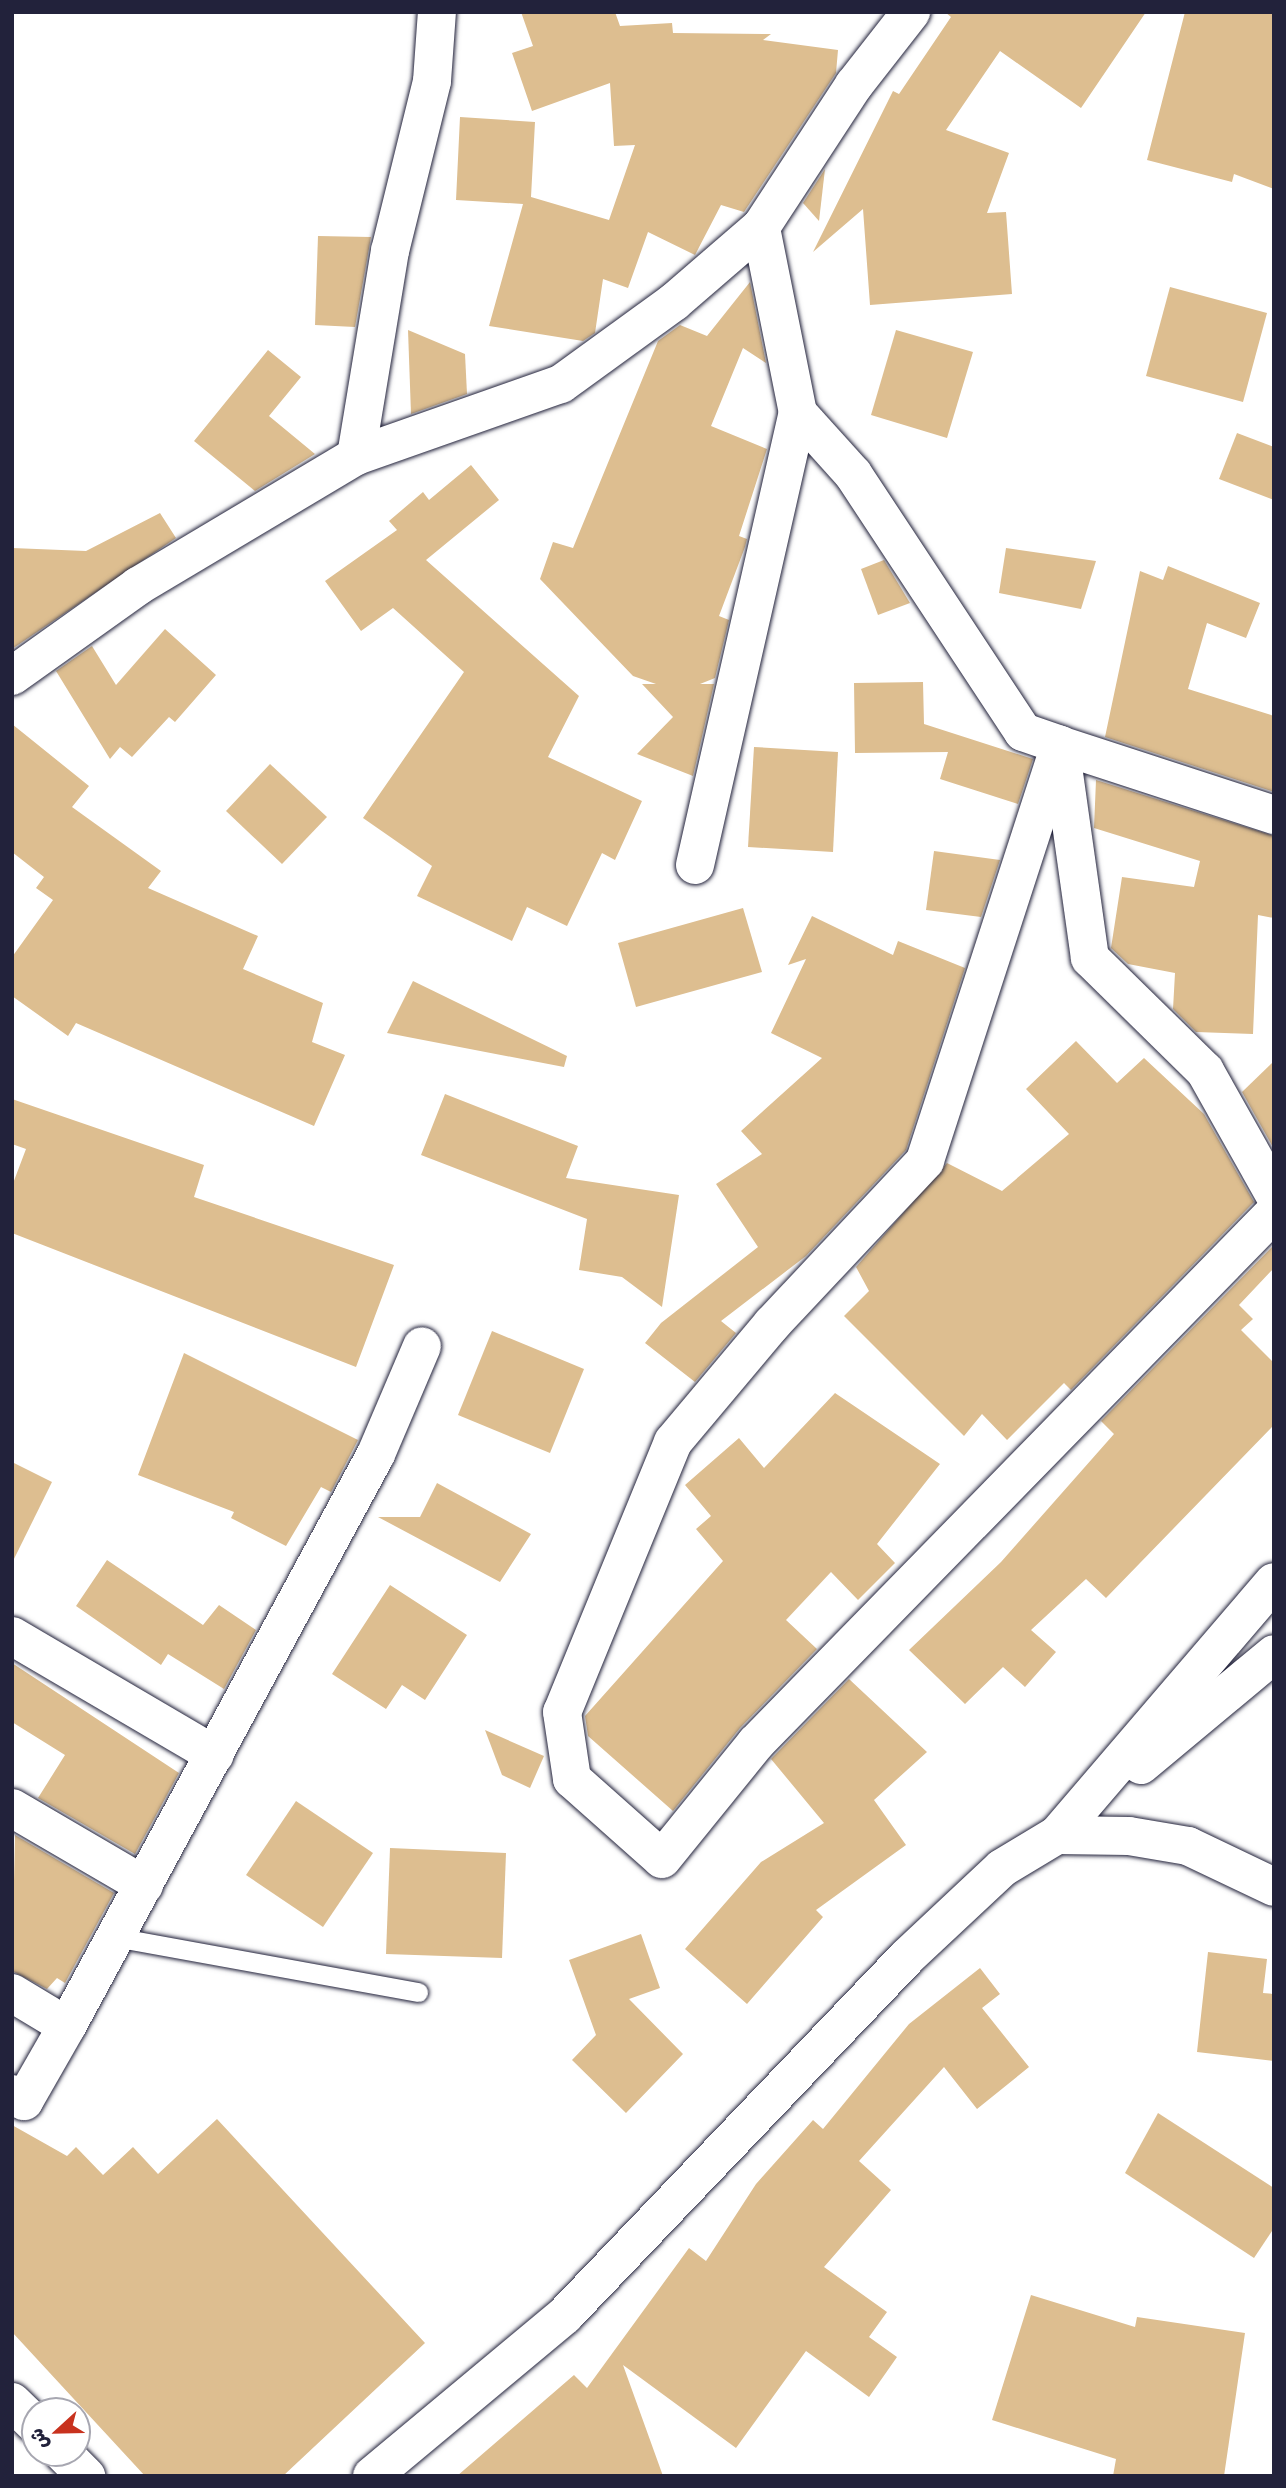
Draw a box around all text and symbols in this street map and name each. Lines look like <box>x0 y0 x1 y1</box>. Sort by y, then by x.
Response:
north arrow <box>21 2397 91 2467</box>
text: ش <box>22 2425 54 2454</box>

